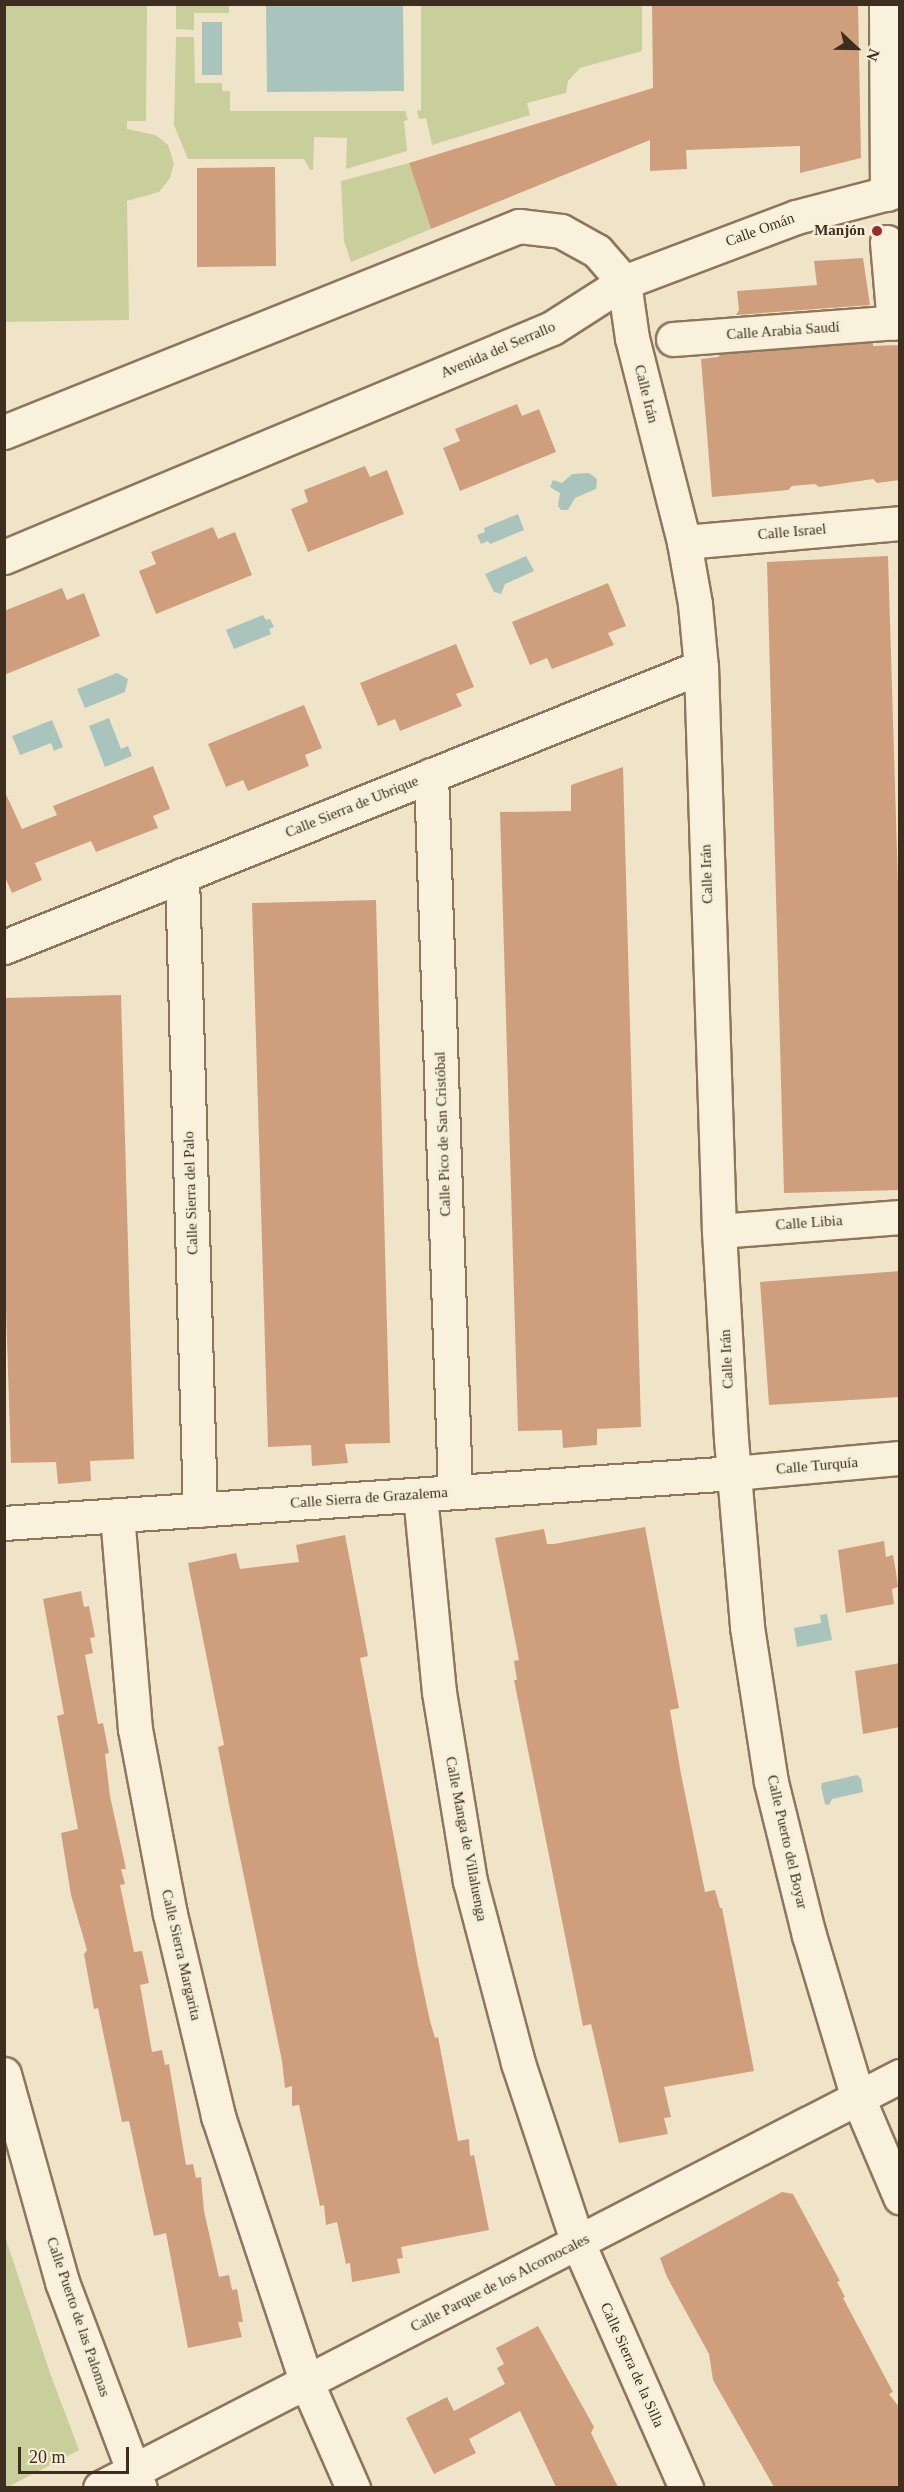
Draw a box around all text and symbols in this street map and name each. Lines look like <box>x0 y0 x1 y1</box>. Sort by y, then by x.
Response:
north arrow <box>826 18 886 78</box>
text: N <box>863 46 883 63</box>
street label: Calle Omán <box>723 209 797 251</box>
place label: Manjón <box>814 222 865 240</box>
marker: Manjón <box>870 224 884 238</box>
street label: Avenida del Serrallo <box>438 318 558 382</box>
street label: Calle Arabia Saudí <box>725 318 841 344</box>
street label: Calle Irán <box>630 363 662 425</box>
street label: Calle Israel <box>757 520 827 544</box>
street label: Calle Sierra de Ubrique <box>283 772 421 842</box>
street label: Calle Irán <box>697 844 717 904</box>
street label: Calle Pico de San Cristóbal <box>431 1051 455 1217</box>
street label: Calle Sierra del Palo <box>180 1131 202 1255</box>
street label: Calle Libia <box>775 1212 843 1234</box>
street label: Calle Irán <box>716 1329 738 1389</box>
street label: Calle Turquía <box>775 1453 859 1479</box>
street label: Calle Sierra de Grazalema <box>290 1484 448 1512</box>
street label: Calle Manga de Villaluenga <box>441 1755 491 1923</box>
street label: Calle Puerto del Boyar <box>763 1773 811 1911</box>
street label: Calle Sierra Margarita <box>157 1888 205 2022</box>
street label: Calle Parque de los Alcornocales <box>407 2230 593 2336</box>
street label: Calle Puerto de las Palomas <box>42 2235 114 2399</box>
street label: Calle Sierra de la Silla <box>596 2300 668 2430</box>
scale bar <box>21 2435 132 2473</box>
text: 20 m <box>29 2447 66 2467</box>

